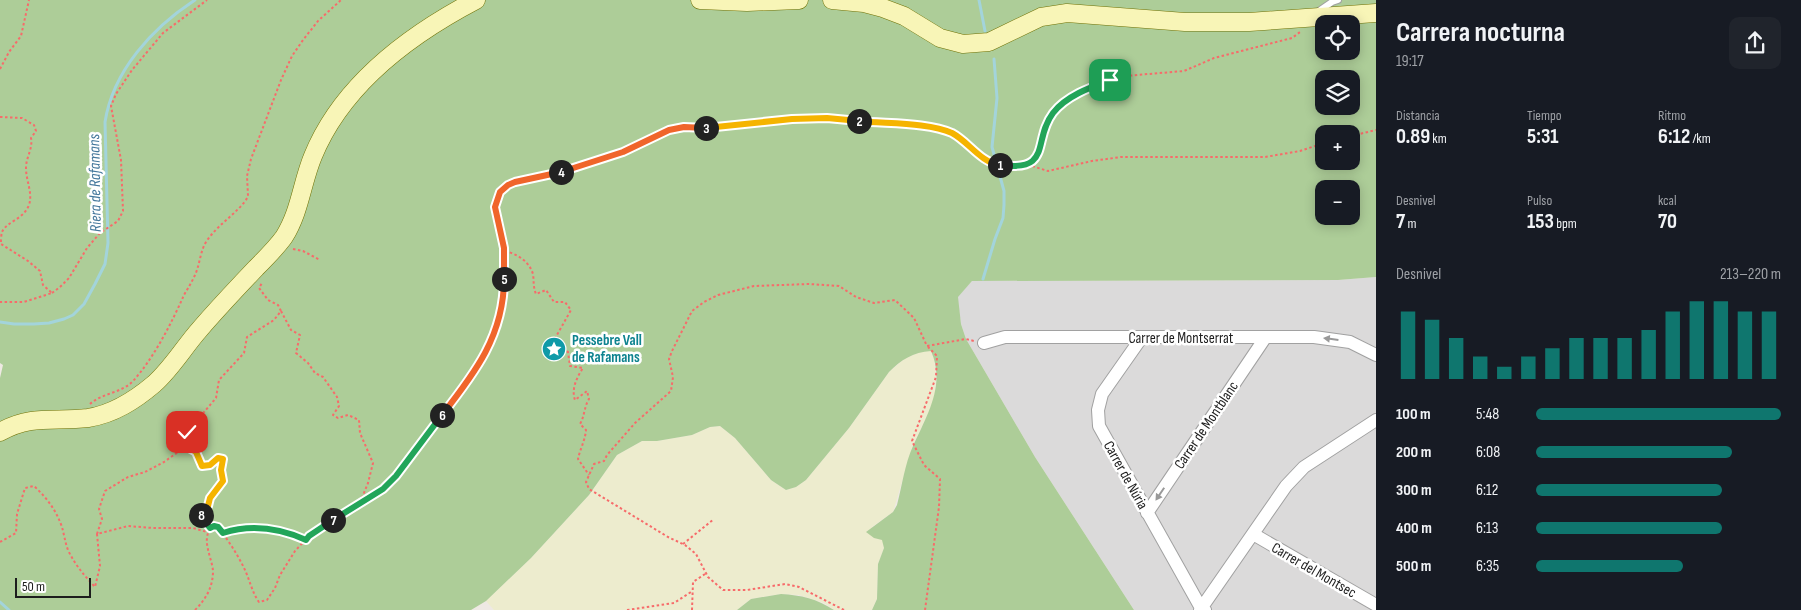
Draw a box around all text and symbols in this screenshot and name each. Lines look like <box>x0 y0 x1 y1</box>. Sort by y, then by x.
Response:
map controls <box>1315 15 1360 225</box>
button: locate <box>1315 15 1360 60</box>
text: Carrera nocturna <box>1396 16 1565 49</box>
button: share <box>1729 17 1781 69</box>
text: 19:17 <box>1396 52 1424 71</box>
pin <box>1089 59 1131 101</box>
icon: arrive <box>1096 66 1124 94</box>
button: layers <box>1315 70 1360 115</box>
text: Distancia <box>1396 107 1440 124</box>
text: Tiempo <box>1527 107 1562 124</box>
text: Ritmo <box>1658 107 1686 124</box>
pin: 2 <box>846 108 872 134</box>
text: 2 <box>856 113 863 130</box>
pin: 3 <box>694 116 718 140</box>
text: 3 <box>703 120 710 137</box>
text: 0.89 <box>1396 124 1430 149</box>
text: 5:31 <box>1527 124 1559 149</box>
text: 6:12 <box>1658 124 1690 149</box>
button: + <box>1315 125 1360 170</box>
text: km <box>1430 130 1447 147</box>
text: /km <box>1690 130 1711 147</box>
water label: Riera de Rafamans <box>85 133 106 232</box>
pin: 1 <box>988 152 1012 178</box>
text: 1 <box>998 157 1003 174</box>
pin: 4 <box>548 160 574 184</box>
text: 4 <box>558 164 565 181</box>
button: − <box>1315 180 1360 225</box>
text: Desnivel <box>1396 192 1436 209</box>
text: Pulso <box>1527 192 1552 209</box>
text: kcal <box>1658 192 1677 209</box>
text: 7 <box>1396 209 1405 234</box>
text: 153 <box>1527 209 1554 234</box>
text: 70 <box>1658 209 1677 234</box>
text: m <box>1405 215 1416 232</box>
text: bpm <box>1554 215 1577 232</box>
text: Desnivel <box>1396 265 1441 284</box>
text: 213–220 m <box>1720 265 1781 284</box>
pin: 5 <box>492 266 516 292</box>
text: 5 <box>501 271 508 288</box>
street label: Carrer de Montserrat <box>1129 329 1234 348</box>
place label: Pessebre Vall de Rafamans <box>572 331 642 367</box>
one-way arrow <box>1322 335 1338 343</box>
place icon: Pessebre Vall de Rafamans <box>541 336 567 362</box>
street label: Carrer de Montblanc <box>1170 378 1243 473</box>
pin: 6 <box>430 402 454 428</box>
text: 100 m <box>1396 405 1431 424</box>
text: 5:48 <box>1476 405 1499 424</box>
text: 6 <box>439 407 446 424</box>
pin <box>166 411 208 453</box>
icon: check <box>173 418 201 446</box>
street label: Carrer de Núria <box>1099 438 1152 513</box>
text: 200 m <box>1396 443 1431 462</box>
text: 6:08 <box>1476 443 1500 462</box>
text: 300 m <box>1396 481 1432 500</box>
text: 6:12 <box>1476 481 1498 500</box>
one-way arrow <box>1155 487 1165 501</box>
pin: 8 <box>188 502 214 528</box>
text: 8 <box>198 507 205 524</box>
pin: 7 <box>320 508 346 532</box>
text: 7 <box>330 512 337 529</box>
text: 400 m <box>1396 519 1432 538</box>
text: 6:13 <box>1476 519 1498 538</box>
street label: Carrer del Montsec <box>1268 538 1360 602</box>
text: 500 m <box>1396 557 1431 576</box>
text: 6:35 <box>1476 557 1499 576</box>
scale bar <box>15 575 91 598</box>
text: 50 m <box>22 578 45 595</box>

